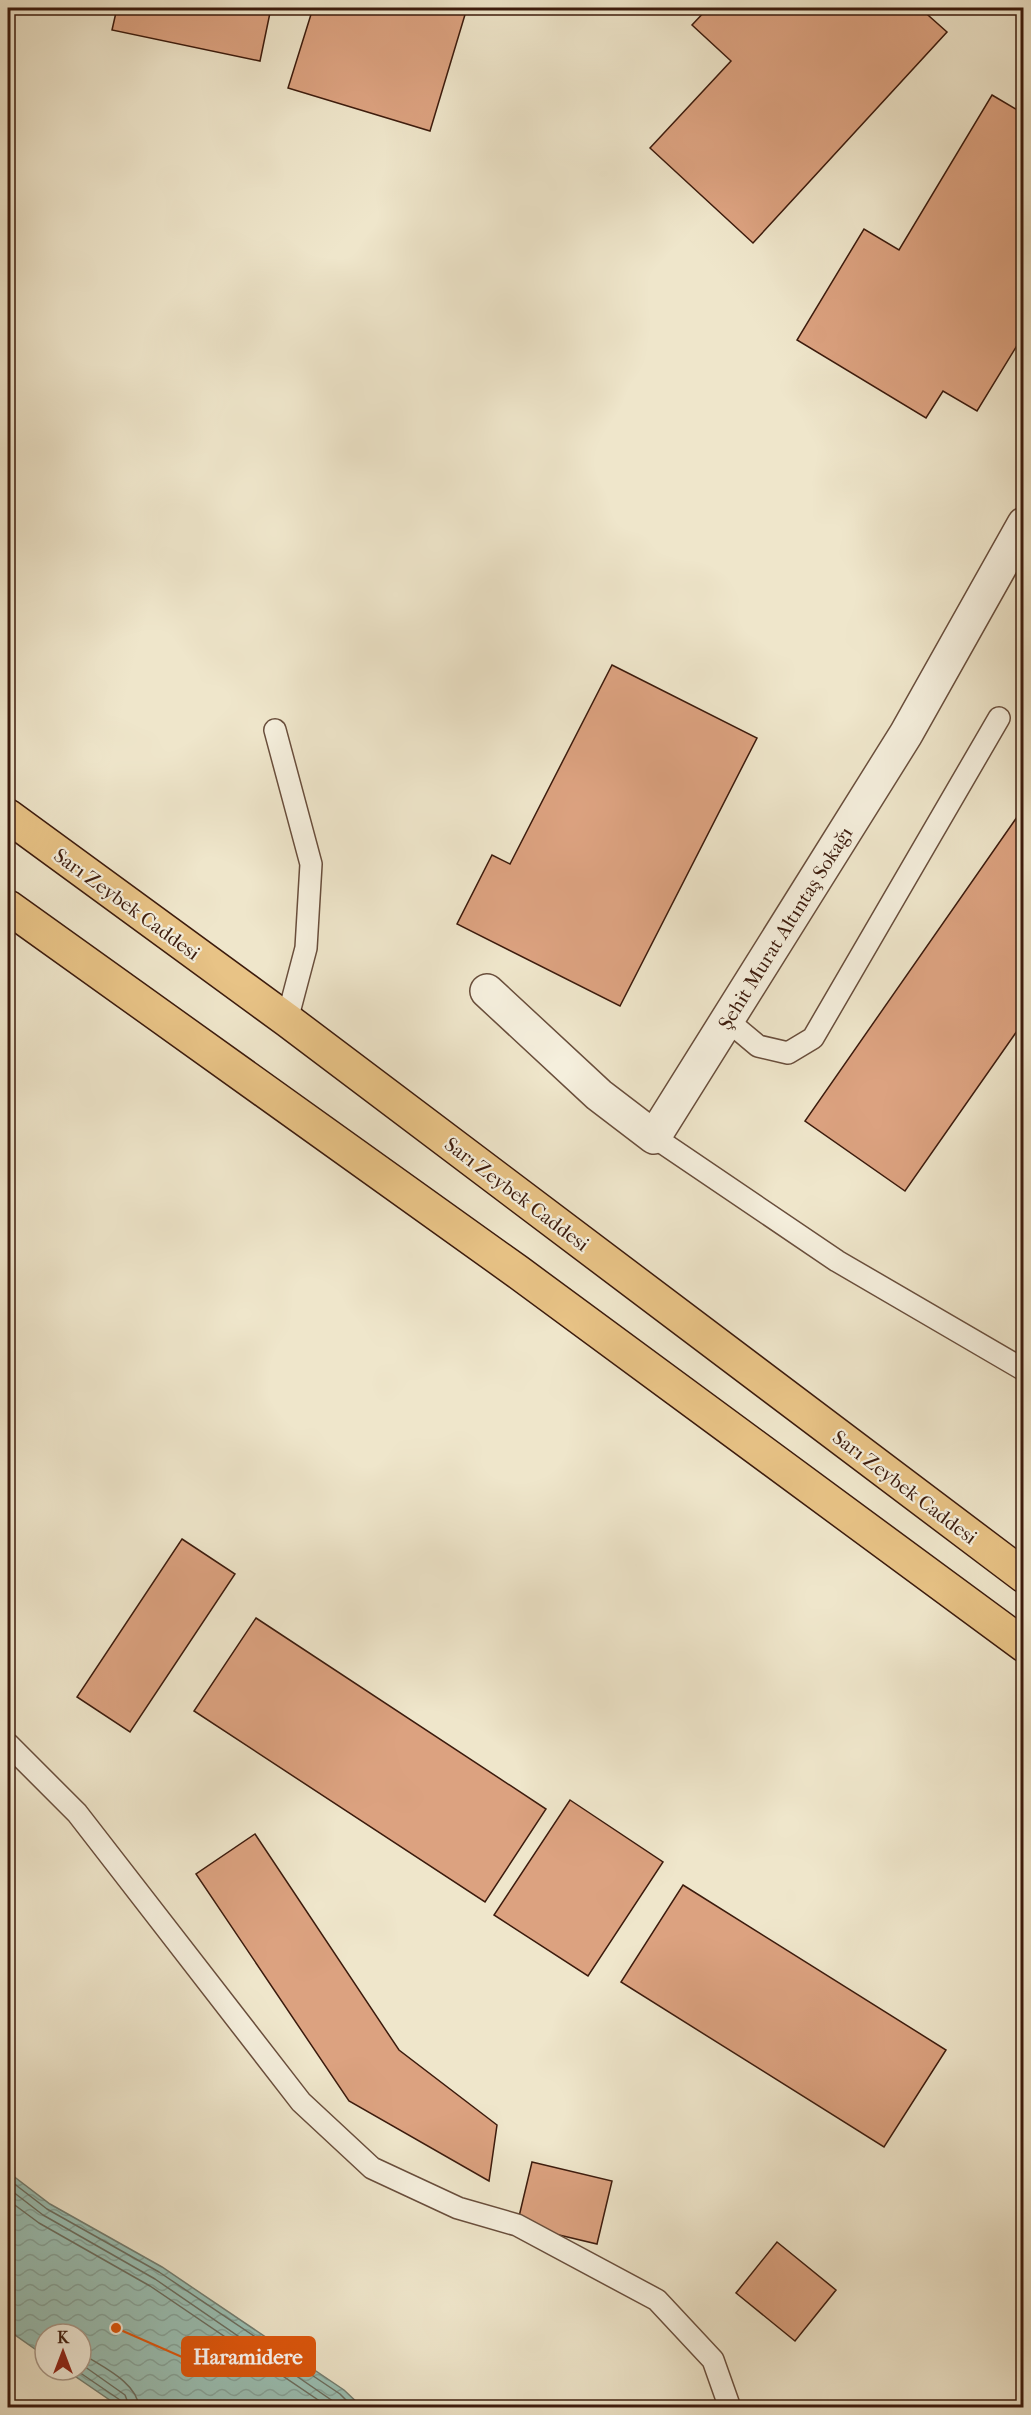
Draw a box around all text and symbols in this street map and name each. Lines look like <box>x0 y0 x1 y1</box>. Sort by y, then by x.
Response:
street label: Şehit Murat Altıntaş Sokağı <box>714 823 857 1034</box>
street label: Sarı Zeybek Caddesi <box>49 844 204 965</box>
street label: Sarı Zeybek Caddesi <box>440 1133 593 1256</box>
street label: Sarı Zeybek Caddesi <box>828 1426 981 1549</box>
north arrow <box>33 2322 93 2382</box>
text: K <box>57 2328 70 2347</box>
callout: Haramidere <box>182 2337 315 2376</box>
text: Haramidere <box>193 2345 303 2369</box>

